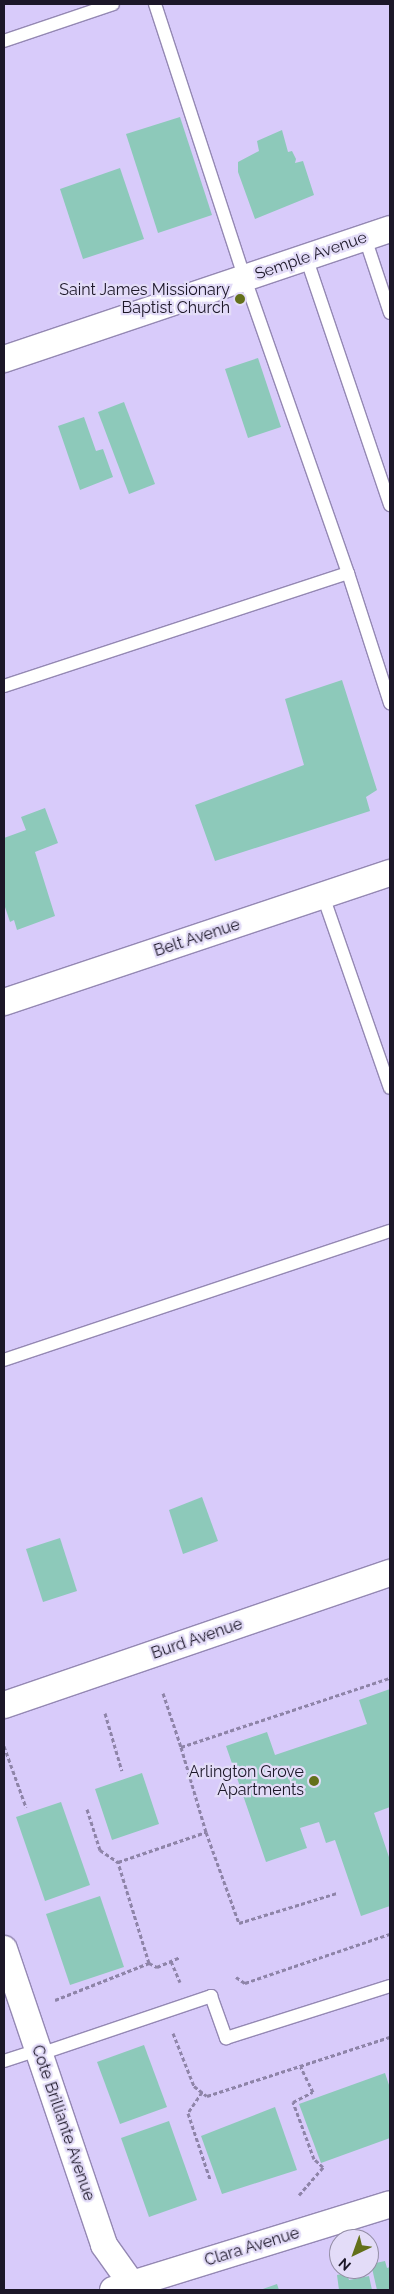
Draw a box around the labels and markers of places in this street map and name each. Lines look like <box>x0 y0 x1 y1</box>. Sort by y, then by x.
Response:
place label: Saint James Missionary Baptist Church <box>59 280 230 318</box>
marker: Saint James Missionary Baptist Church <box>234 293 246 305</box>
place label: Arlington Grove Apartments <box>189 1762 304 1800</box>
marker: Arlington Grove Apartments <box>308 1775 320 1787</box>

